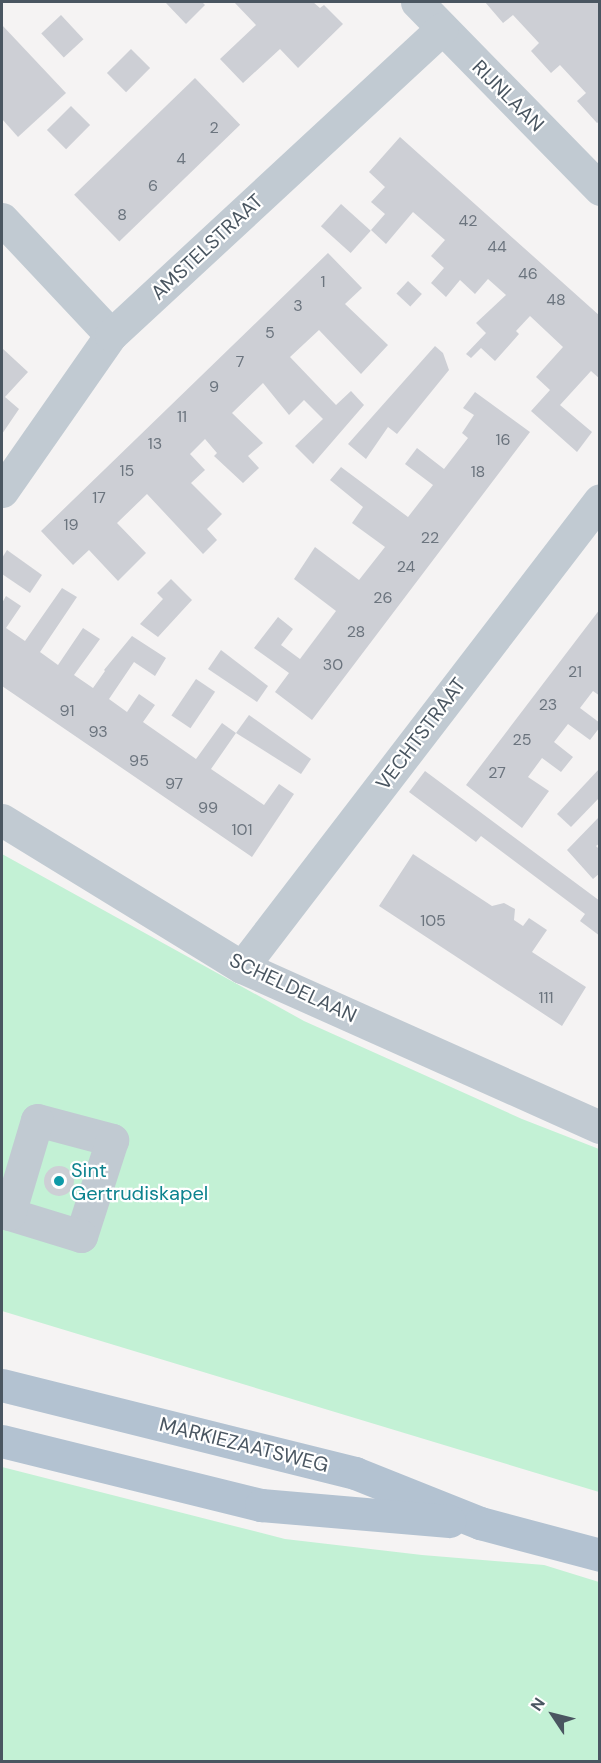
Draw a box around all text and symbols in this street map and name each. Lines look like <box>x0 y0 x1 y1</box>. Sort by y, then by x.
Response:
street label: RIJNLAAN <box>467 55 549 137</box>
house number: 2 <box>209 118 219 138</box>
house number: 4 <box>176 149 186 169</box>
house number: 6 <box>148 176 158 196</box>
street label: AMSTELSTRAAT <box>146 189 268 305</box>
house number: 8 <box>117 205 127 225</box>
house number: 42 <box>459 211 477 231</box>
house number: 44 <box>487 237 507 257</box>
house number: 46 <box>518 264 538 284</box>
house number: 1 <box>321 272 325 292</box>
house number: 48 <box>546 290 566 310</box>
house number: 3 <box>293 296 303 316</box>
house number: 5 <box>265 323 275 343</box>
house number: 7 <box>236 352 244 372</box>
house number: 9 <box>209 377 219 397</box>
house number: 11 <box>177 407 187 427</box>
house number: 16 <box>495 430 511 450</box>
house number: 13 <box>148 434 162 454</box>
house number: 15 <box>120 461 134 481</box>
house number: 18 <box>471 462 485 482</box>
house number: 17 <box>92 488 106 508</box>
house number: 19 <box>63 515 79 535</box>
house number: 22 <box>421 528 439 548</box>
house number: 24 <box>397 557 415 577</box>
house number: 26 <box>373 588 393 608</box>
house number: 28 <box>347 622 365 642</box>
house number: 30 <box>323 655 343 675</box>
house number: 21 <box>568 662 582 682</box>
street label: VECHTSTRAAT <box>371 673 471 795</box>
house number: 23 <box>539 695 557 715</box>
house number: 91 <box>60 701 74 721</box>
house number: 93 <box>88 722 108 742</box>
house number: 25 <box>513 730 531 750</box>
house number: 95 <box>129 751 149 771</box>
house number: 27 <box>488 763 506 783</box>
house number: 97 <box>165 774 183 794</box>
house number: 99 <box>198 798 218 818</box>
house number: 101 <box>232 820 252 840</box>
house number: 105 <box>420 911 446 931</box>
street label: SCHELDELAAN <box>226 948 360 1028</box>
house number: 111 <box>539 988 553 1008</box>
place label: Sint Gertrudiskapel <box>71 1158 208 1205</box>
marker: Sint Gertrudiskapel <box>52 1174 66 1188</box>
street label: MARKIEZAATSWEG <box>157 1412 331 1478</box>
north arrow <box>523 1685 583 1745</box>
text: N <box>526 1694 550 1715</box>

